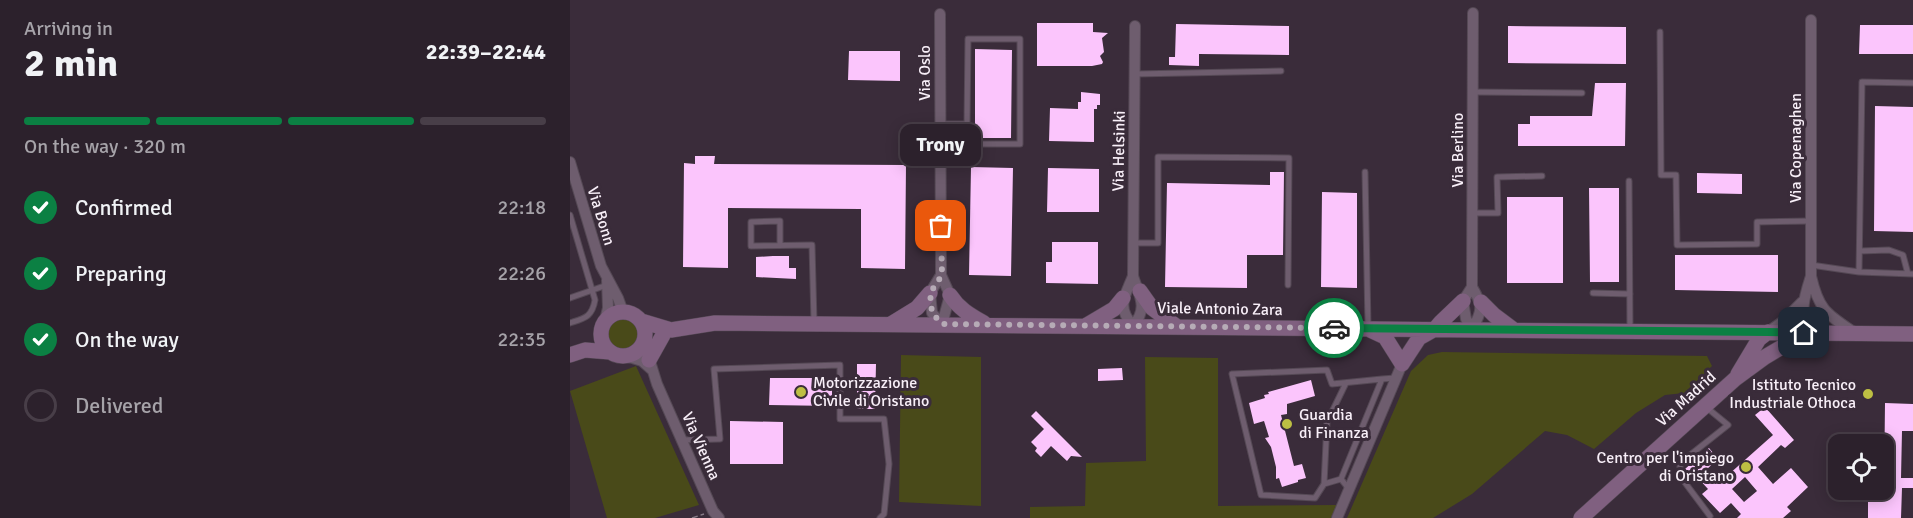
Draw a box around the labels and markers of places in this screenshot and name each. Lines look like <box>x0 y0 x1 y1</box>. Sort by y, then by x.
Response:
callout: Trony <box>900 124 982 166</box>
pin <box>915 200 966 251</box>
pin <box>1778 307 1829 358</box>
place label: Motorizzazione Civile di Oristano <box>813 373 929 411</box>
place label: Istituto Tecnico Industriale Othoca <box>1729 375 1856 413</box>
marker: Motorizzazione Civile di Oristano <box>794 385 808 399</box>
marker: Istituto Tecnico Industriale Othoca <box>1861 387 1875 401</box>
place label: Guardia di Finanza <box>1299 405 1369 443</box>
marker: Guardia di Finanza <box>1280 417 1294 431</box>
place label: Centro per l'impiego di Oristano <box>1597 448 1734 486</box>
marker: Centro per l'impiego di Oristano <box>1739 460 1753 474</box>

